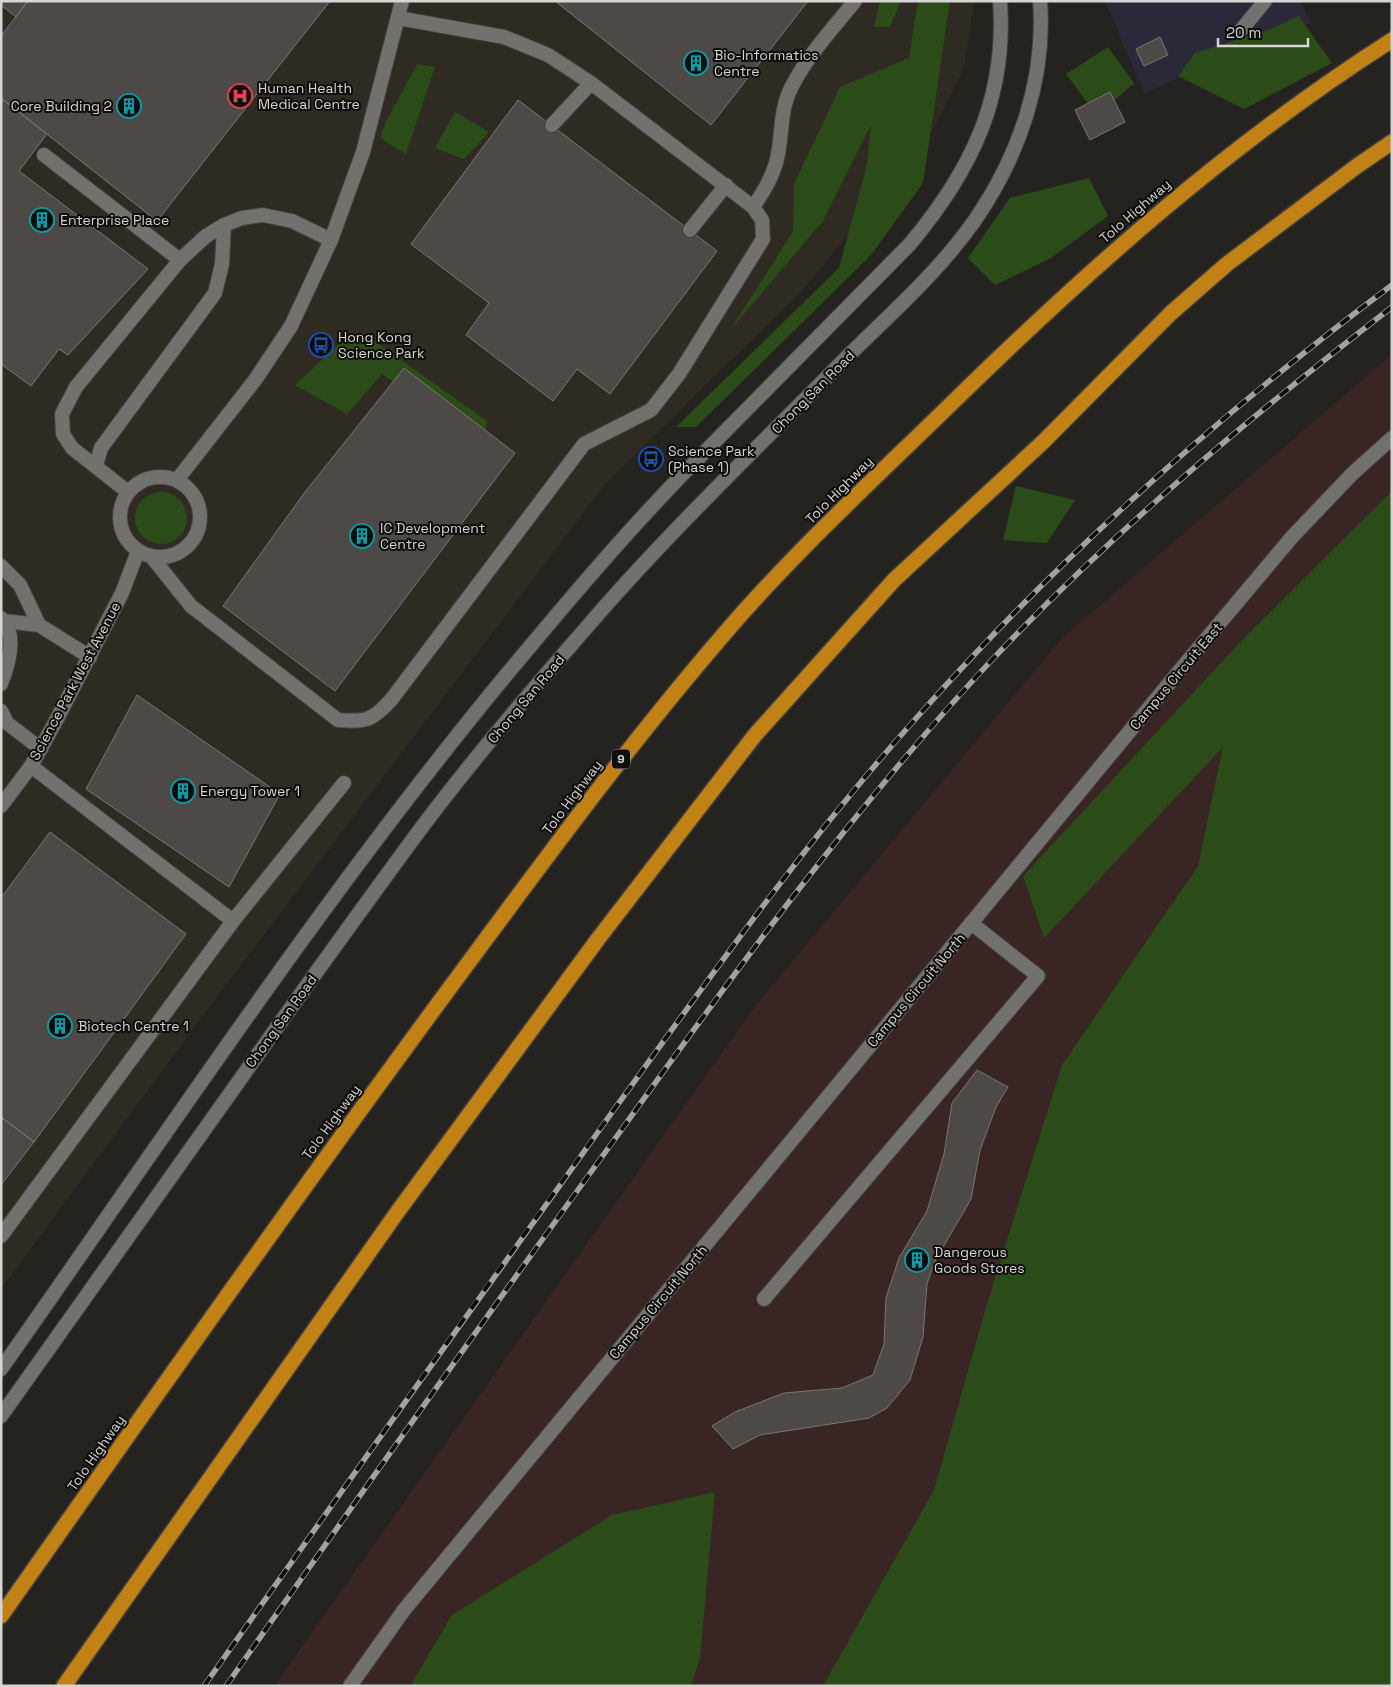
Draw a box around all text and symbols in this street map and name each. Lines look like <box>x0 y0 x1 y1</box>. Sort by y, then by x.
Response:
scale bar <box>1218 15 1308 47</box>
text: 20 m <box>1226 23 1261 42</box>
place label: Bio-Informatics Centre <box>714 46 819 80</box>
building icon: Bio-Informatics Centre <box>683 50 709 76</box>
place label: Human Health Medical Centre <box>258 79 360 113</box>
hospital icon: Human Health Medical Centre <box>227 83 253 109</box>
building icon: Core Building 2 <box>116 93 142 119</box>
place label: Core Building 2 <box>11 97 112 115</box>
street label: Tolo Highway <box>1096 175 1174 247</box>
building icon: Enterprise Place <box>29 207 55 233</box>
place label: Enterprise Place <box>60 211 169 229</box>
place label: Hong Kong Science Park <box>338 328 425 362</box>
bus stop icon: Hong Kong Science Park <box>308 332 334 358</box>
street label: Chong San Road <box>768 347 858 437</box>
place label: Science Park (Phase 1) <box>668 442 755 476</box>
bus stop icon: Science Park (Phase 1) <box>638 446 664 472</box>
street label: Tolo Highway <box>801 452 877 528</box>
place label: IC Development Centre <box>380 519 485 553</box>
building icon: IC Development Centre <box>349 523 375 549</box>
street label: Science Park West Avenue <box>26 599 124 763</box>
street label: Campus Circuit East <box>1126 618 1226 734</box>
street label: Chong San Road <box>484 651 568 747</box>
road number: 9 <box>612 750 630 769</box>
street label: Tolo Highway <box>538 756 606 838</box>
building icon: Energy Tower 1 <box>170 778 196 804</box>
place label: Energy Tower 1 <box>200 782 300 800</box>
street label: Campus Circuit North <box>863 929 969 1051</box>
street label: Chong San Road <box>241 971 321 1071</box>
building icon: Biotech Centre 1 <box>47 1013 73 1039</box>
place label: Biotech Centre 1 <box>78 1017 189 1035</box>
street label: Tolo Highway <box>298 1081 364 1163</box>
street label: Campus Circuit North <box>605 1241 711 1363</box>
place label: Dangerous Goods Stores <box>934 1243 1025 1277</box>
building icon: Dangerous Goods Stores <box>904 1247 930 1273</box>
street label: Tolo Highway <box>63 1411 129 1495</box>

